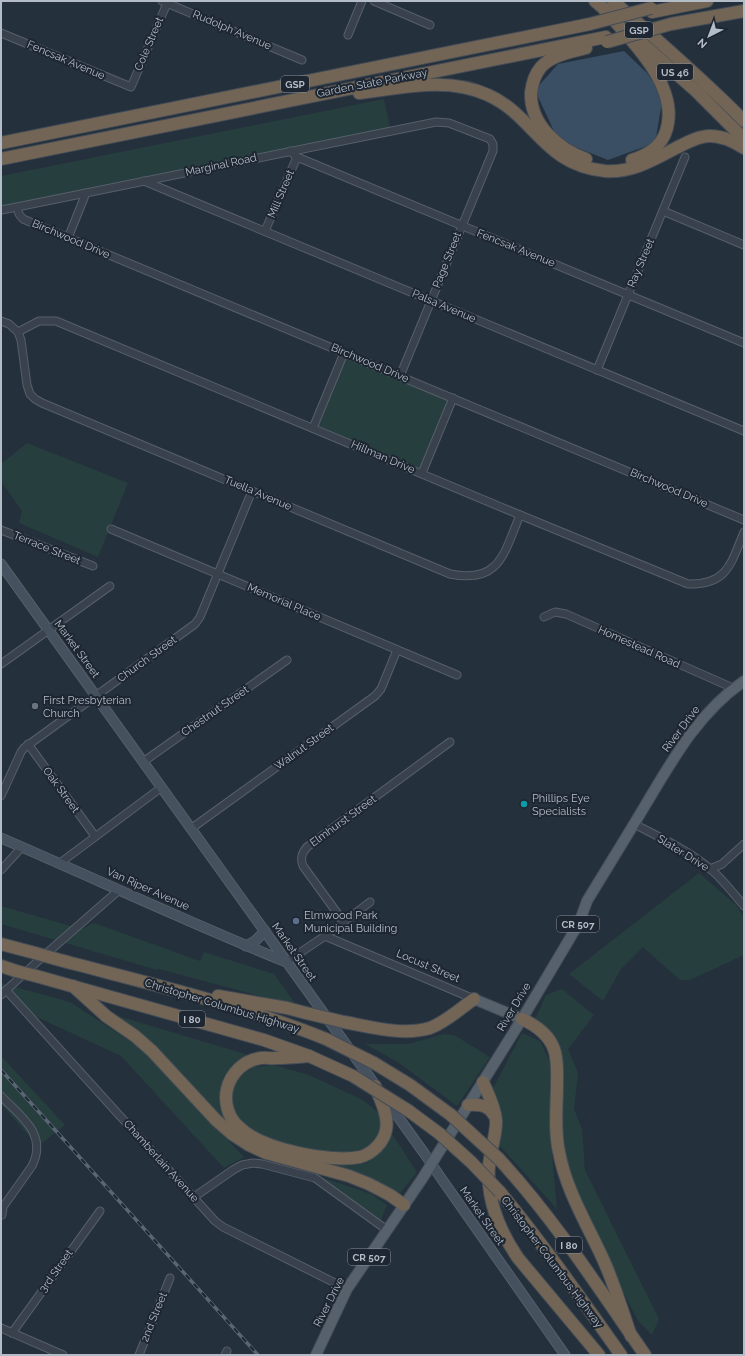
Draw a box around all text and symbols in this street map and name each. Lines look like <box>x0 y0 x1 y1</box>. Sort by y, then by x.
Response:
street label: Rudolph Avenue <box>191 8 274 53</box>
street label: Cole Street <box>132 15 166 73</box>
north arrow <box>689 16 729 56</box>
road number: GSP <box>625 22 653 38</box>
text: N <box>695 35 710 51</box>
street label: Fencsak Avenue <box>25 38 107 82</box>
road number: US 46 <box>657 64 693 80</box>
street label: Garden State Parkway <box>316 66 428 100</box>
road number: GSP <box>281 76 309 92</box>
street label: Marginal Road <box>184 151 258 179</box>
street label: Mill Street <box>265 168 297 220</box>
street label: Birchwood Drive <box>30 217 112 261</box>
street label: Fencsak Avenue <box>475 226 558 270</box>
street label: Page Street <box>430 230 464 290</box>
street label: Ray Street <box>625 236 657 289</box>
street label: Palsa Avenue <box>410 287 478 326</box>
street label: Birchwood Drive <box>329 341 411 385</box>
street label: Hillman Drive <box>349 438 417 476</box>
street label: Birchwood Drive <box>628 466 710 510</box>
street label: Tuella Avenue <box>222 473 294 513</box>
street label: Terrace Street <box>11 529 83 568</box>
street label: Memorial Place <box>245 581 323 624</box>
street label: Market Street <box>52 618 103 681</box>
street label: Homestead Road <box>596 623 682 671</box>
street label: Church Street <box>115 633 179 685</box>
street label: Chestnut Street <box>179 683 251 739</box>
place label: First Presbyterian Church <box>43 694 131 720</box>
marker: First Presbyterian Church <box>30 701 40 711</box>
street label: River Drive <box>659 703 703 755</box>
street label: Walnut Street <box>272 721 336 773</box>
street label: Oak Street <box>40 765 82 816</box>
street label: Elmhurst Street <box>307 792 379 849</box>
place label: Phillips Eye Specialists <box>532 792 590 818</box>
marker: Phillips Eye Specialists <box>519 799 529 809</box>
street label: Slater Drive <box>655 832 712 874</box>
street label: Van Riper Avenue <box>104 865 192 913</box>
place label: Elmwood Park Municipal Building <box>304 909 397 935</box>
marker: Elmwood Park Municipal Building <box>291 916 301 926</box>
road number: CR 507 <box>557 916 599 932</box>
street label: Market Street <box>269 920 319 984</box>
street label: Locust Street <box>394 947 462 985</box>
street label: Christopher Columbus Highway <box>143 976 301 1036</box>
street label: River Drive <box>494 980 534 1034</box>
road number: I 80 <box>179 1011 205 1027</box>
street label: Chamberlain Avenue <box>121 1117 202 1205</box>
street label: Market Street <box>457 1184 507 1248</box>
street label: Christopher Columbus Highway <box>498 1194 606 1330</box>
road number: I 80 <box>556 1237 582 1253</box>
street label: 3rd Street <box>36 1247 76 1295</box>
road number: CR 507 <box>348 1249 390 1265</box>
street label: River Drive <box>311 1274 347 1329</box>
street label: 2nd Street <box>138 1290 170 1344</box>

